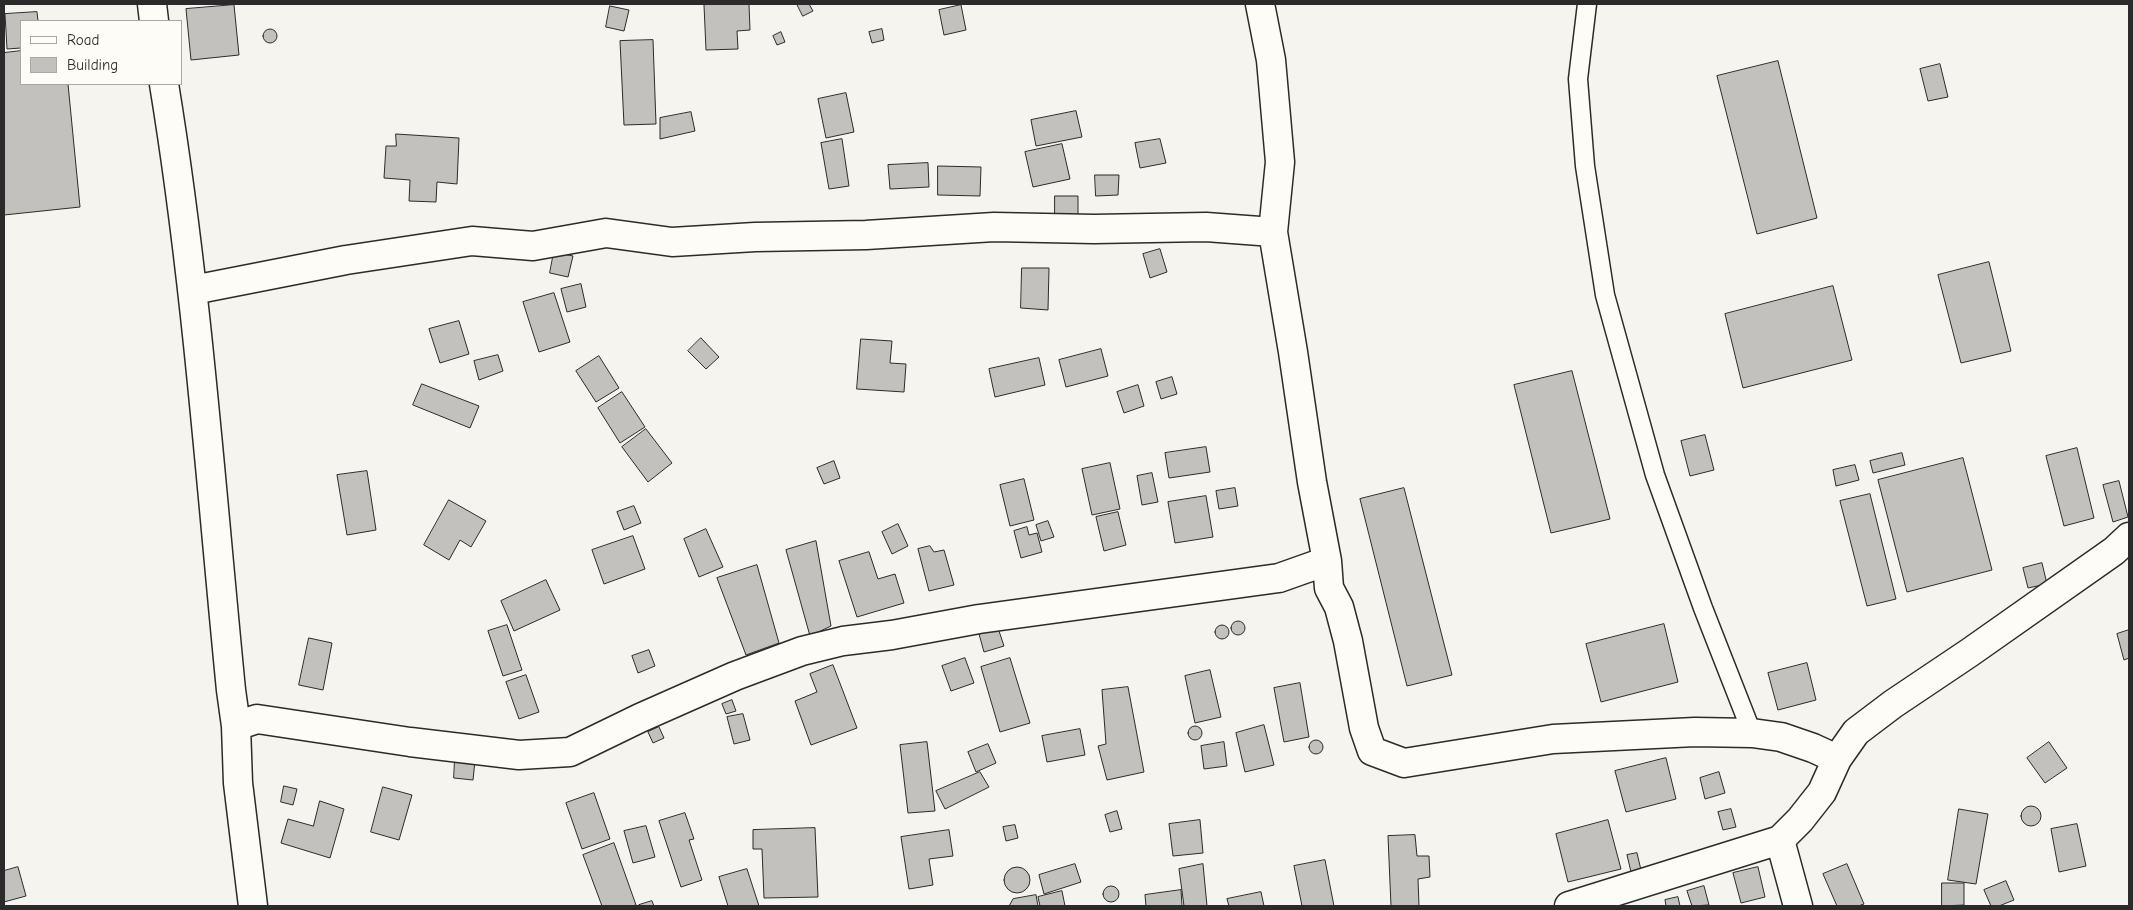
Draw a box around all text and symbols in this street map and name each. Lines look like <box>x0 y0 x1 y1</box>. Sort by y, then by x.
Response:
legend <box>20 20 182 85</box>
text: Road <box>67 31 99 49</box>
text: Building <box>67 56 118 74</box>

